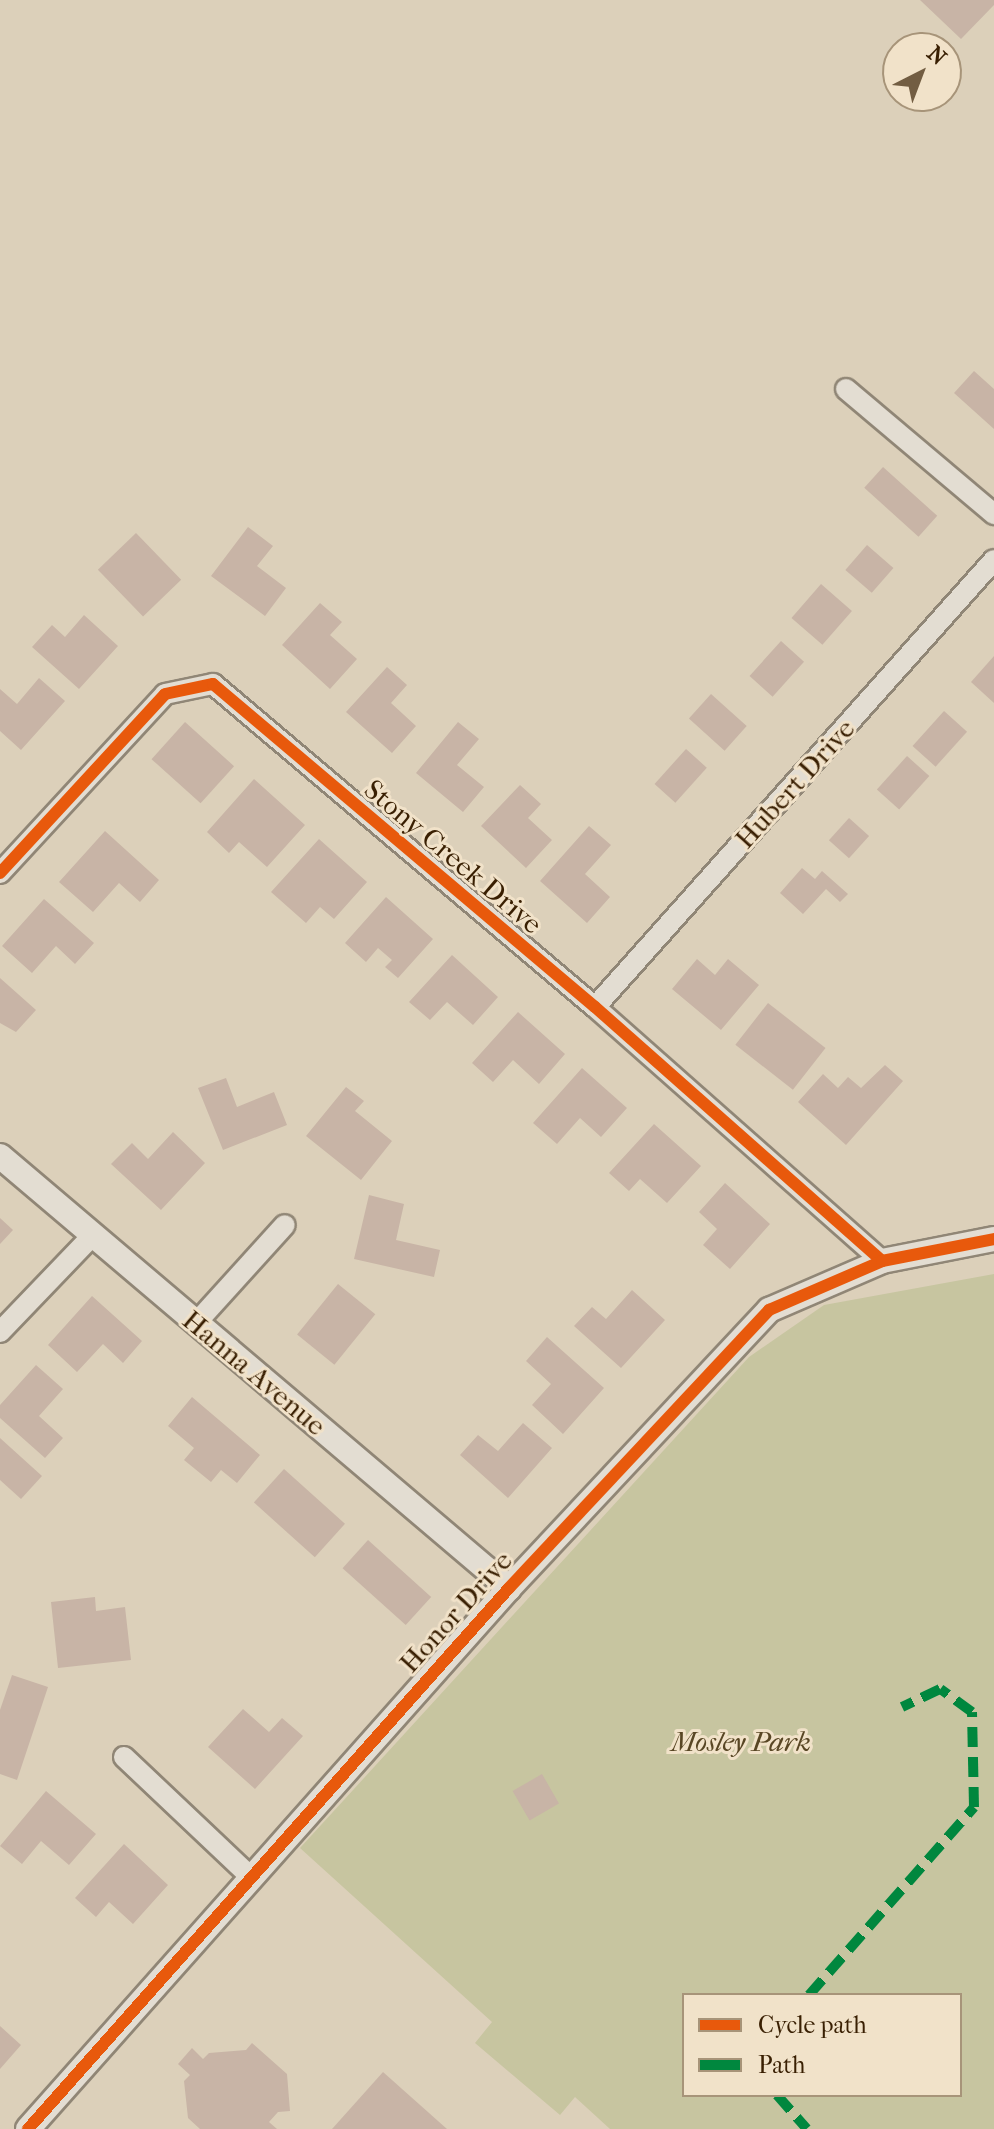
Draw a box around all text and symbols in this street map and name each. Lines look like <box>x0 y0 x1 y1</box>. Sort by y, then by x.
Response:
north arrow <box>882 32 962 112</box>
text: N <box>922 40 952 71</box>
street label: Hubert Drive <box>728 712 862 856</box>
street label: Stony Creek Drive <box>357 773 549 941</box>
street label: Hanna Avenue <box>175 1303 333 1443</box>
street label: Honor Drive <box>393 1544 519 1680</box>
park label: Mosley Park <box>671 1725 811 1759</box>
legend <box>682 1993 962 2097</box>
text: Cycle path <box>758 2011 867 2039</box>
text: Path <box>758 2051 805 2079</box>

